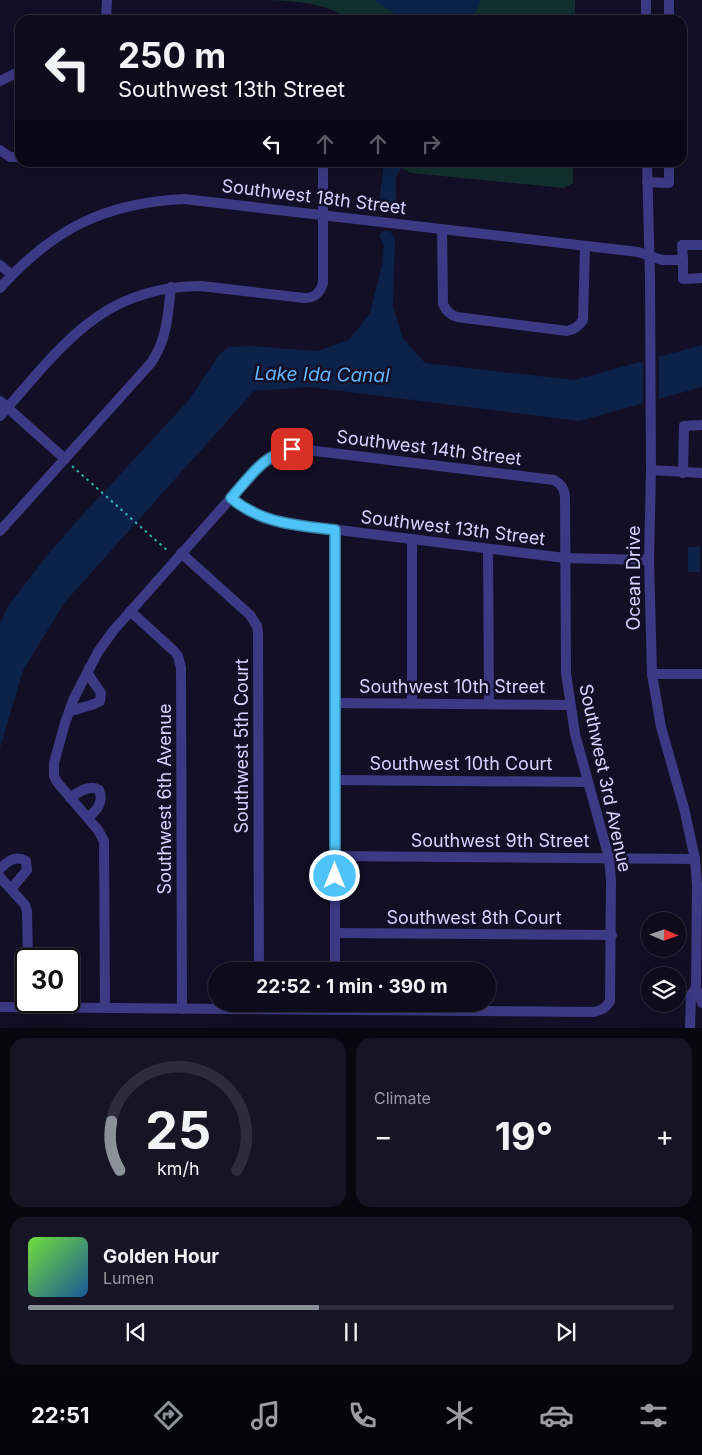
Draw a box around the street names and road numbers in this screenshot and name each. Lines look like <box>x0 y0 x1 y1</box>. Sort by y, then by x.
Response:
street label: Southwest 18th Street <box>221 175 408 218</box>
street label: Southwest 14th Street <box>335 426 523 469</box>
street label: Southwest 13th Street <box>360 506 547 549</box>
street label: Ocean Drive <box>623 525 644 631</box>
street label: Southwest 5th Court <box>231 658 252 833</box>
street label: Southwest 10th Street <box>359 676 545 697</box>
street label: Southwest 3rd Avenue <box>575 682 636 874</box>
street label: Southwest 6th Avenue <box>154 704 175 894</box>
street label: Southwest 10th Court <box>370 753 553 774</box>
street label: Southwest 9th Street <box>411 830 589 851</box>
street label: Southwest 8th Court <box>386 907 562 928</box>

